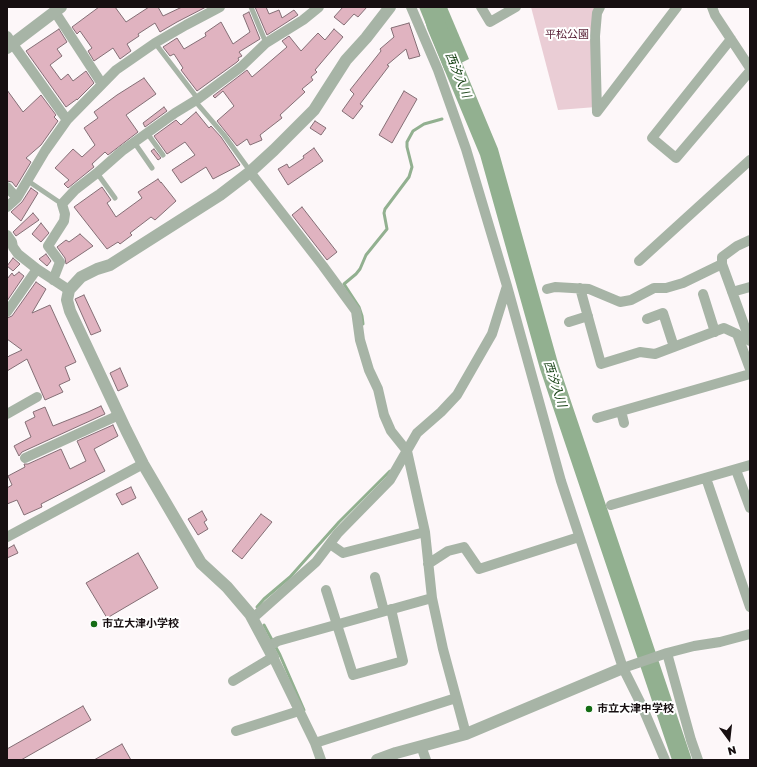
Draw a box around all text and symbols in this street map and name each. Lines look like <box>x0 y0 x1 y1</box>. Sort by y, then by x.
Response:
park label: 平松公園 <box>545 28 589 42</box>
water label: 西汐入川 <box>442 50 474 100</box>
water label: 西汐入川 <box>541 359 569 409</box>
place label: 市立大津小学校 <box>102 617 179 631</box>
marker: 市立大津小学校 <box>89 619 99 629</box>
place label: 市立大津中学校 <box>597 702 674 716</box>
marker: 市立大津中学校 <box>584 704 594 714</box>
north arrow <box>709 719 749 759</box>
text: N <box>727 744 738 758</box>

